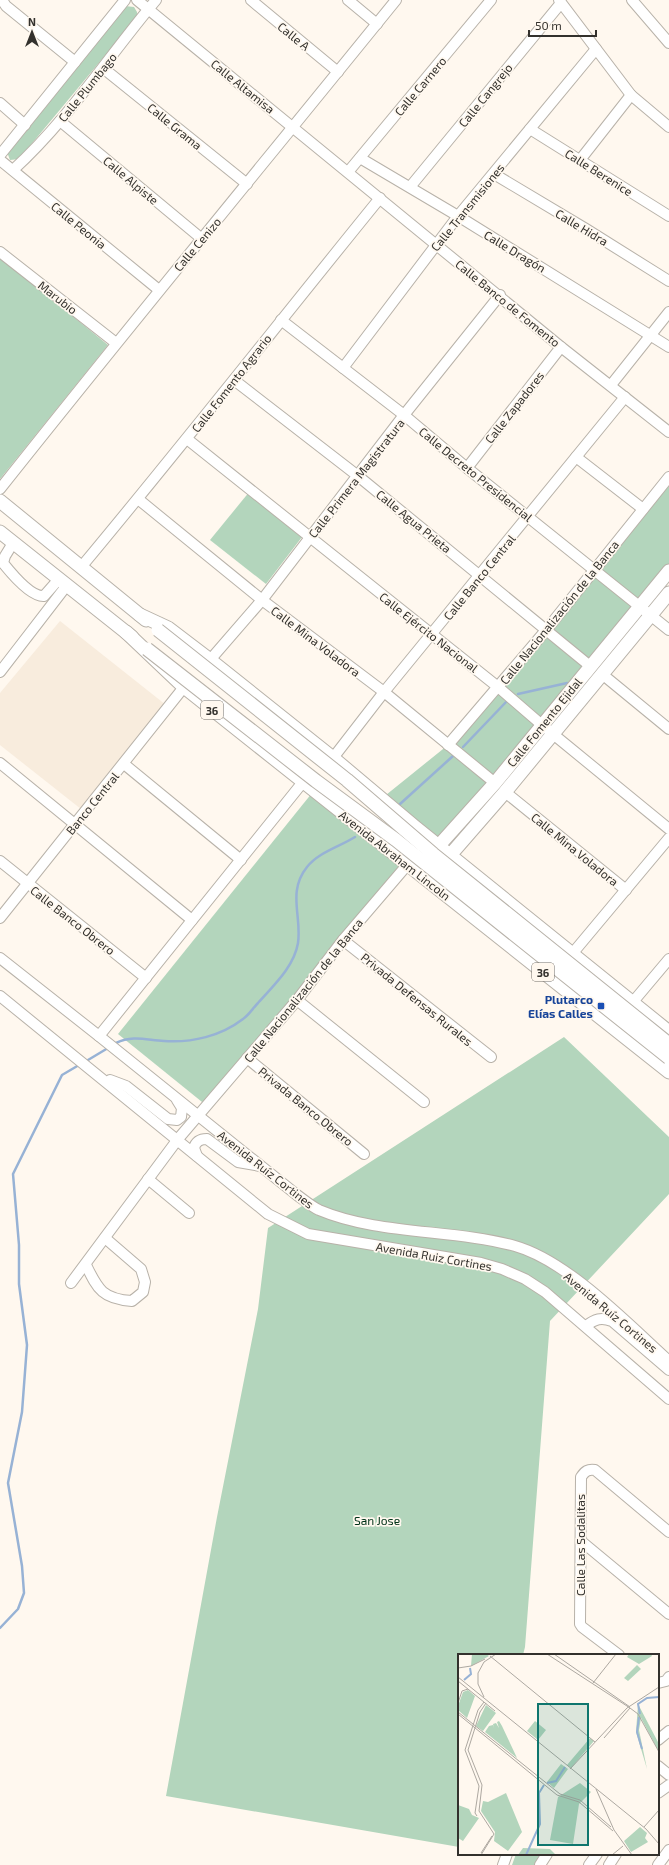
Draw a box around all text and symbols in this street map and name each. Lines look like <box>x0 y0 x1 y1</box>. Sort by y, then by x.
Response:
north arrow <box>12 12 52 52</box>
scale bar <box>529 12 596 38</box>
text: N <box>28 15 36 28</box>
text: 50 m <box>535 18 562 32</box>
street label: Calle A <box>275 19 313 53</box>
street label: Calle Plumbago <box>55 50 119 124</box>
street label: Calle Carnero <box>391 53 449 118</box>
street label: Calle Altamisa <box>208 56 278 116</box>
street label: Calle Cangrejo <box>455 60 516 130</box>
street label: Calle Grama <box>145 100 205 152</box>
street label: Calle Berenice <box>563 146 635 198</box>
street label: Calle Alpiste <box>101 153 161 207</box>
street label: Calle Transmisiones <box>427 160 507 254</box>
street label: Calle Peonia <box>49 199 109 251</box>
street label: Calle Hidra <box>553 206 611 248</box>
street label: Calle Cenizo <box>170 214 224 274</box>
street label: Calle Dragón <box>482 227 548 275</box>
street label: Calle Banco de Fomento <box>453 257 563 350</box>
street label: Marubio <box>36 278 80 317</box>
street label: Calle Fomento Agrario <box>188 331 274 435</box>
street label: Calle Zapadores <box>482 368 546 446</box>
street label: Calle Primera Magistratura <box>305 416 407 540</box>
street label: Calle Decreto Presidencial <box>417 424 536 524</box>
street label: Calle Agua Prieta <box>374 487 454 555</box>
street label: Calle Banco Central <box>440 531 518 622</box>
street label: Calle Nacionalización de la Banca <box>497 537 621 687</box>
street label: Calle Ejército Nacional <box>376 589 481 676</box>
street label: Calle Mina Voladora <box>269 603 363 679</box>
street label: Calle Fomento Ejidal <box>504 674 585 770</box>
road number: 36 <box>201 701 223 719</box>
street label: Banco Central <box>63 769 122 837</box>
street label: Avenida Abraham Lincoln <box>337 807 453 903</box>
street label: Calle Mina Voladora <box>529 810 621 888</box>
street label: Calle Banco Obrero <box>28 883 118 957</box>
street label: Calle Nacionalización de la Banca <box>241 915 365 1065</box>
street label: Privada Defensas Rurales <box>358 950 476 1048</box>
road number: 36 <box>532 963 554 981</box>
place label: Plutarco Elías Calles <box>528 992 593 1020</box>
marker: Plutarco Elías Calles <box>596 1001 606 1011</box>
street label: Privada Banco Obrero <box>256 1064 356 1149</box>
street label: Avenida Ruíz Cortines <box>215 1127 317 1211</box>
street label: Avenida Ruiz Cortines <box>375 1239 493 1273</box>
street label: Avenida Ruíz Cortines <box>561 1269 661 1355</box>
street label: Calle Las Sodalitas <box>573 1494 587 1596</box>
park label: San Jose <box>354 1513 400 1527</box>
inset map <box>458 1654 659 1855</box>

